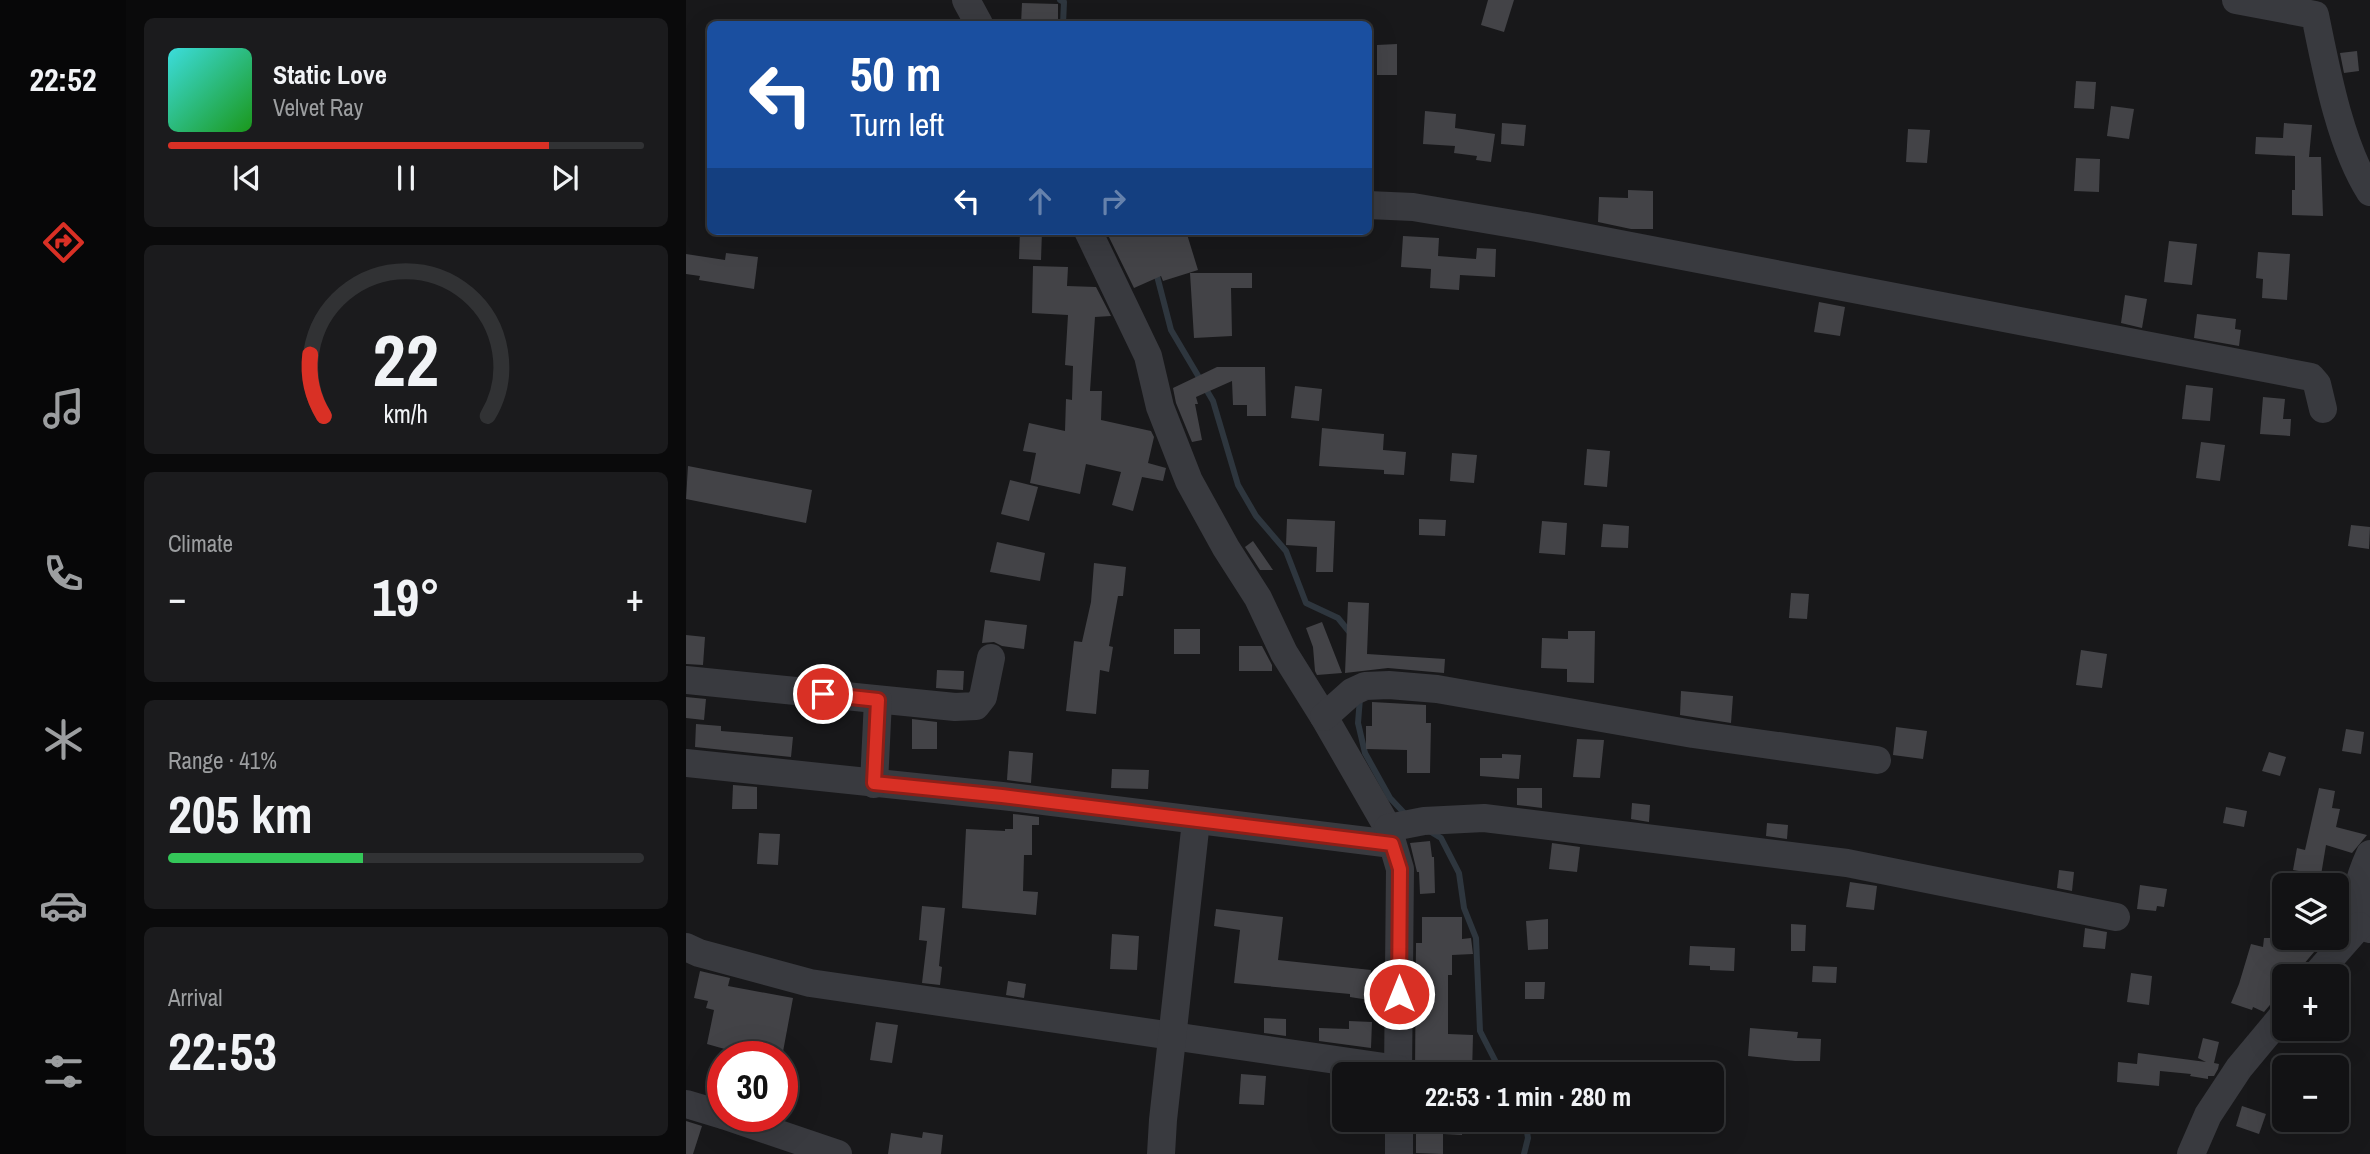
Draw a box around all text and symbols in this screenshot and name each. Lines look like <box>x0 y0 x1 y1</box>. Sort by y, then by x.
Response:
text: 50 m <box>850 40 942 106</box>
icon: left <box>735 49 826 140</box>
text: Static Love <box>273 57 387 92</box>
text: 22:52 <box>29 58 97 101</box>
text: Velvet Ray <box>273 92 363 123</box>
text: Turn left <box>850 103 944 146</box>
icon: previous <box>228 159 266 197</box>
icon: pause <box>387 159 425 197</box>
icon: next <box>546 159 584 197</box>
icon: left <box>948 182 986 220</box>
icon: ahead <box>1021 182 1059 220</box>
icon: right <box>1094 182 1132 220</box>
icon: directions <box>39 218 88 267</box>
text: 22 <box>373 311 439 409</box>
icon: music <box>39 384 88 433</box>
text: km/h <box>384 397 428 431</box>
text: Climate <box>168 528 233 559</box>
icon: phone <box>39 549 88 598</box>
text: 19° <box>372 562 440 632</box>
text: − <box>168 572 186 623</box>
text: + <box>626 572 644 623</box>
pin <box>793 664 853 724</box>
icon: arrive <box>804 675 842 713</box>
icon: climate <box>39 715 88 764</box>
text: Range · 41% <box>168 745 277 776</box>
text: 205 km <box>168 779 313 849</box>
map controls <box>2272 873 2349 1132</box>
button: layers <box>2272 873 2349 950</box>
icon: car <box>39 881 88 930</box>
position arrow <box>1362 957 1436 1031</box>
button: + <box>2272 964 2349 1041</box>
text: Arrival <box>168 982 223 1013</box>
text: 22:53 <box>168 1016 277 1086</box>
speed limit sign: 30 <box>707 1041 798 1132</box>
icon: filters <box>39 1047 88 1096</box>
button: − <box>2272 1055 2349 1132</box>
text: 22:53 · 1 min · 280 m <box>1425 1079 1631 1114</box>

